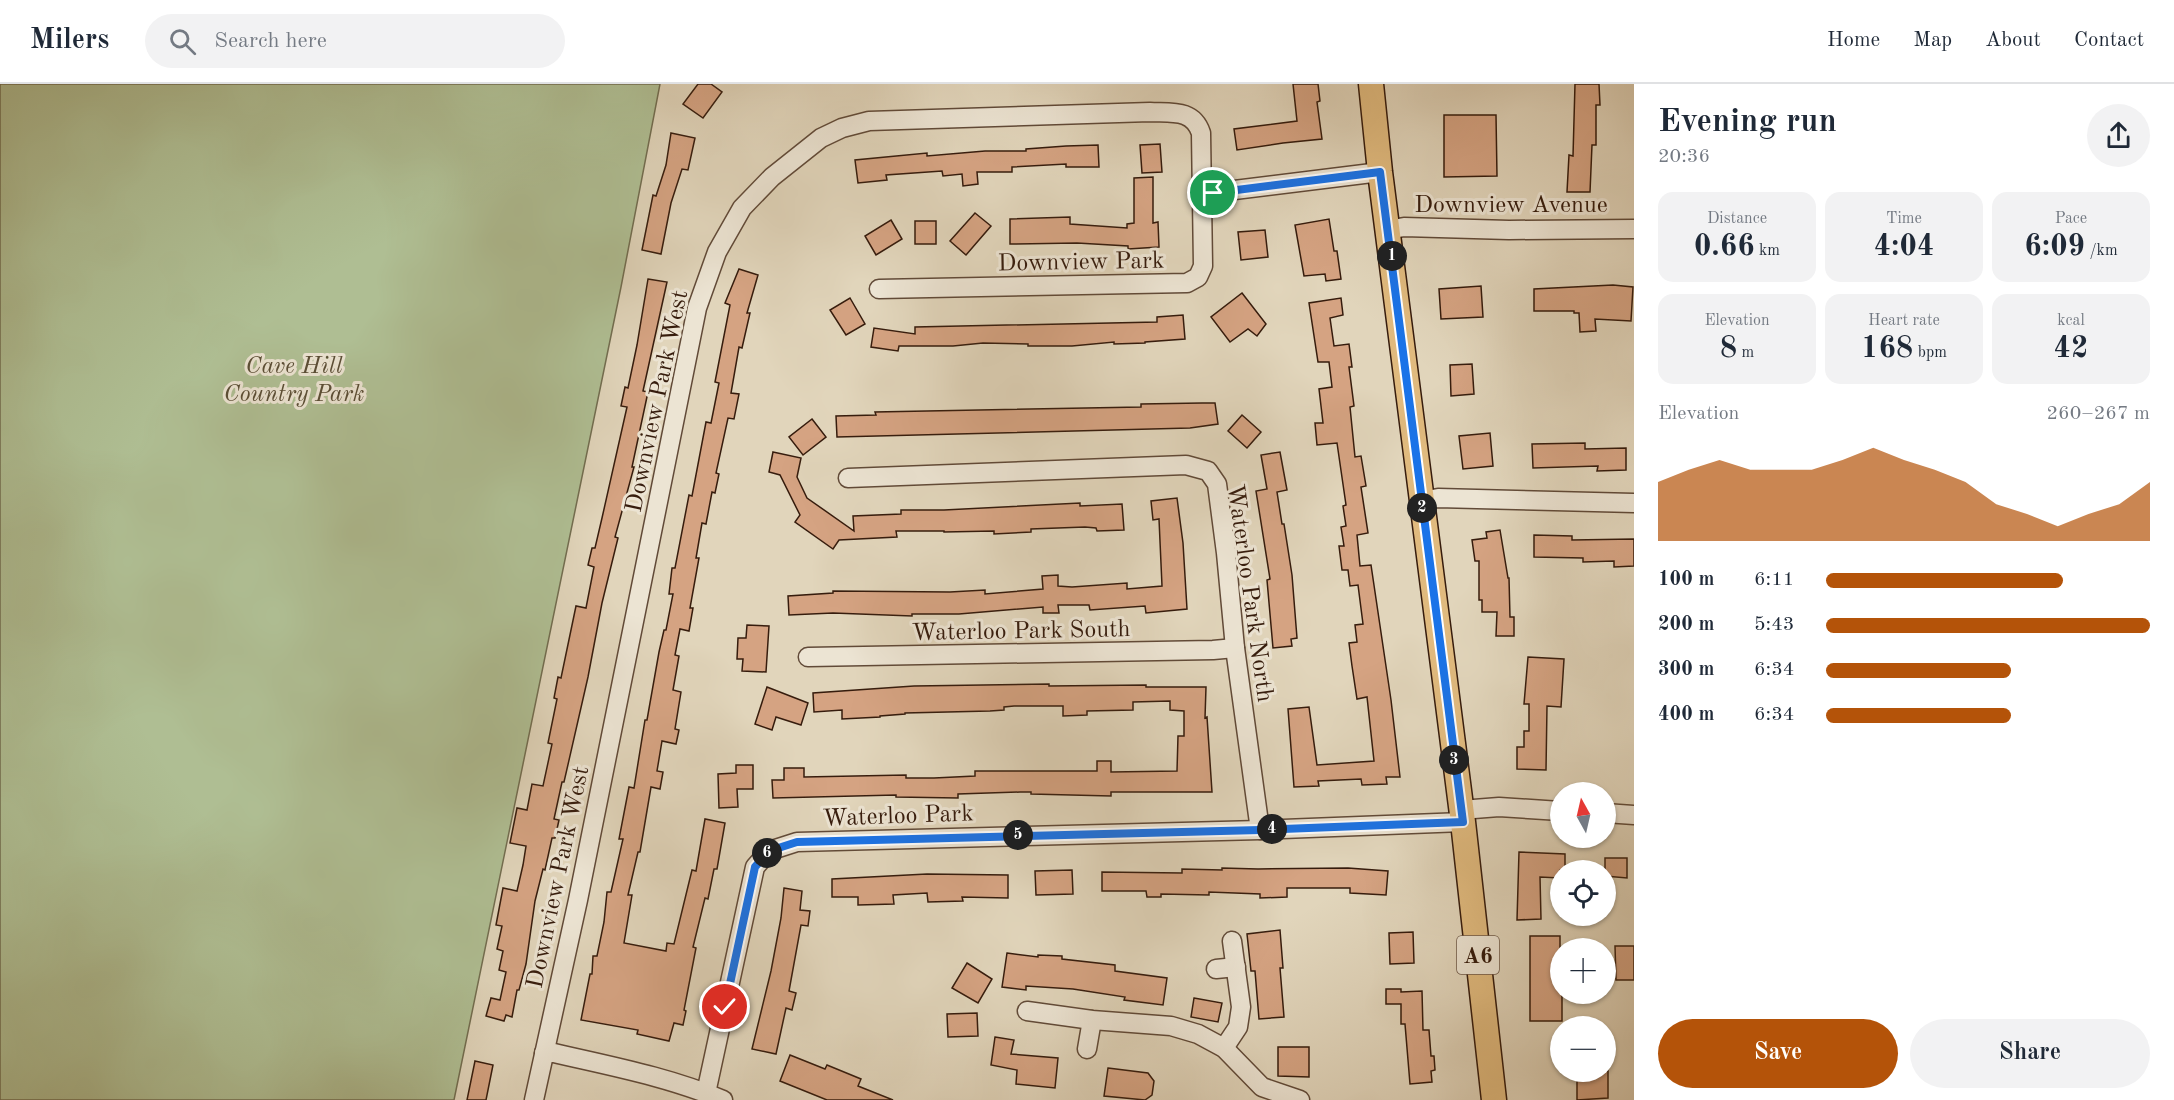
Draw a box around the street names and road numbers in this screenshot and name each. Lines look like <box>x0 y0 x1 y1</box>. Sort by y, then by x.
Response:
street label: Downview Avenue <box>1414 194 1608 218</box>
street label: Downview Park <box>997 250 1165 276</box>
street label: Downview Park West <box>623 288 693 515</box>
street label: Waterloo Park North <box>1222 483 1276 704</box>
street label: Waterloo Park South <box>911 618 1131 646</box>
street label: Downview Park West <box>524 764 594 991</box>
street label: Waterloo Park <box>822 802 974 832</box>
road number: A6 <box>1457 936 1499 974</box>

